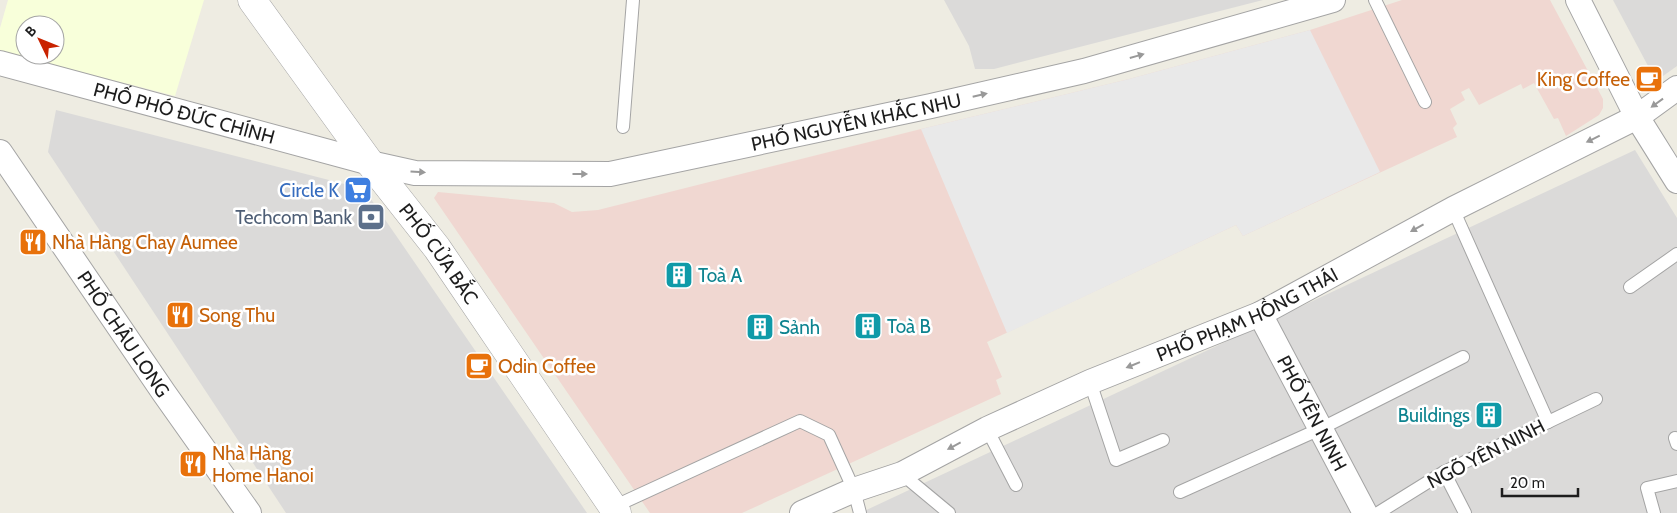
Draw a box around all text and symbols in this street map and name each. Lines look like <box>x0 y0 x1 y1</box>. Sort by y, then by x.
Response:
north arrow <box>15 15 65 65</box>
text: B <box>21 22 40 40</box>
one-way arrow <box>1130 51 1145 59</box>
cafe icon: King Coffee <box>1634 64 1664 94</box>
place label: King Coffee <box>1537 68 1630 91</box>
street label: PHỐ PHÓ ĐỨC CHÍNH <box>91 77 278 148</box>
street label: PHỐ NGUYỄN KHẮC NHU <box>749 88 963 155</box>
one-way arrow <box>972 91 987 99</box>
one-way arrow <box>1651 97 1664 108</box>
one-way arrow <box>1586 135 1601 143</box>
one-way arrow <box>410 169 426 177</box>
one-way arrow <box>573 170 589 178</box>
supermarket icon: Circle K <box>343 175 373 205</box>
place label: Circle K <box>279 179 339 202</box>
street label: PHỐ CỬA BẮC <box>395 199 483 308</box>
bank icon: Techcom Bank <box>356 202 386 232</box>
place label: Techcom Bank <box>235 206 352 229</box>
one-way arrow <box>1411 224 1424 233</box>
restaurant icon: Nhà Hàng Chay Aumee <box>18 227 48 257</box>
place label: Nhà Hàng Chay Aumee <box>52 231 238 254</box>
building icon: Toà A <box>664 260 694 290</box>
street label: PHỐ PHẠM HỒNG THÁI <box>1153 262 1342 366</box>
place label: Toà A <box>698 264 742 287</box>
street label: PHỐ CHÂU LONG <box>73 266 175 401</box>
restaurant icon: Song Thu <box>165 300 195 330</box>
place label: Song Thu <box>199 304 275 327</box>
building icon: Toà B <box>853 311 883 341</box>
building icon: Sảnh <box>745 312 775 342</box>
place label: Toà B <box>887 315 931 338</box>
place label: Sảnh <box>779 316 820 339</box>
cafe icon: Odin Coffee <box>464 351 494 381</box>
street label: PHỐ YÊN NINH <box>1272 351 1352 475</box>
place label: Odin Coffee <box>498 355 596 378</box>
one-way arrow <box>1126 361 1140 369</box>
building icon: Buildings <box>1474 400 1504 430</box>
place label: Buildings <box>1398 404 1470 427</box>
street label: NGÕ YÊN NINH <box>1423 414 1549 494</box>
place label: Nhà Hàng Home Hanoi <box>212 442 314 487</box>
one-way arrow <box>947 442 960 451</box>
restaurant icon: Nhà Hàng Home Hanoi <box>178 449 208 479</box>
scale bar <box>1502 466 1578 498</box>
text: 20 m <box>1510 474 1545 492</box>

